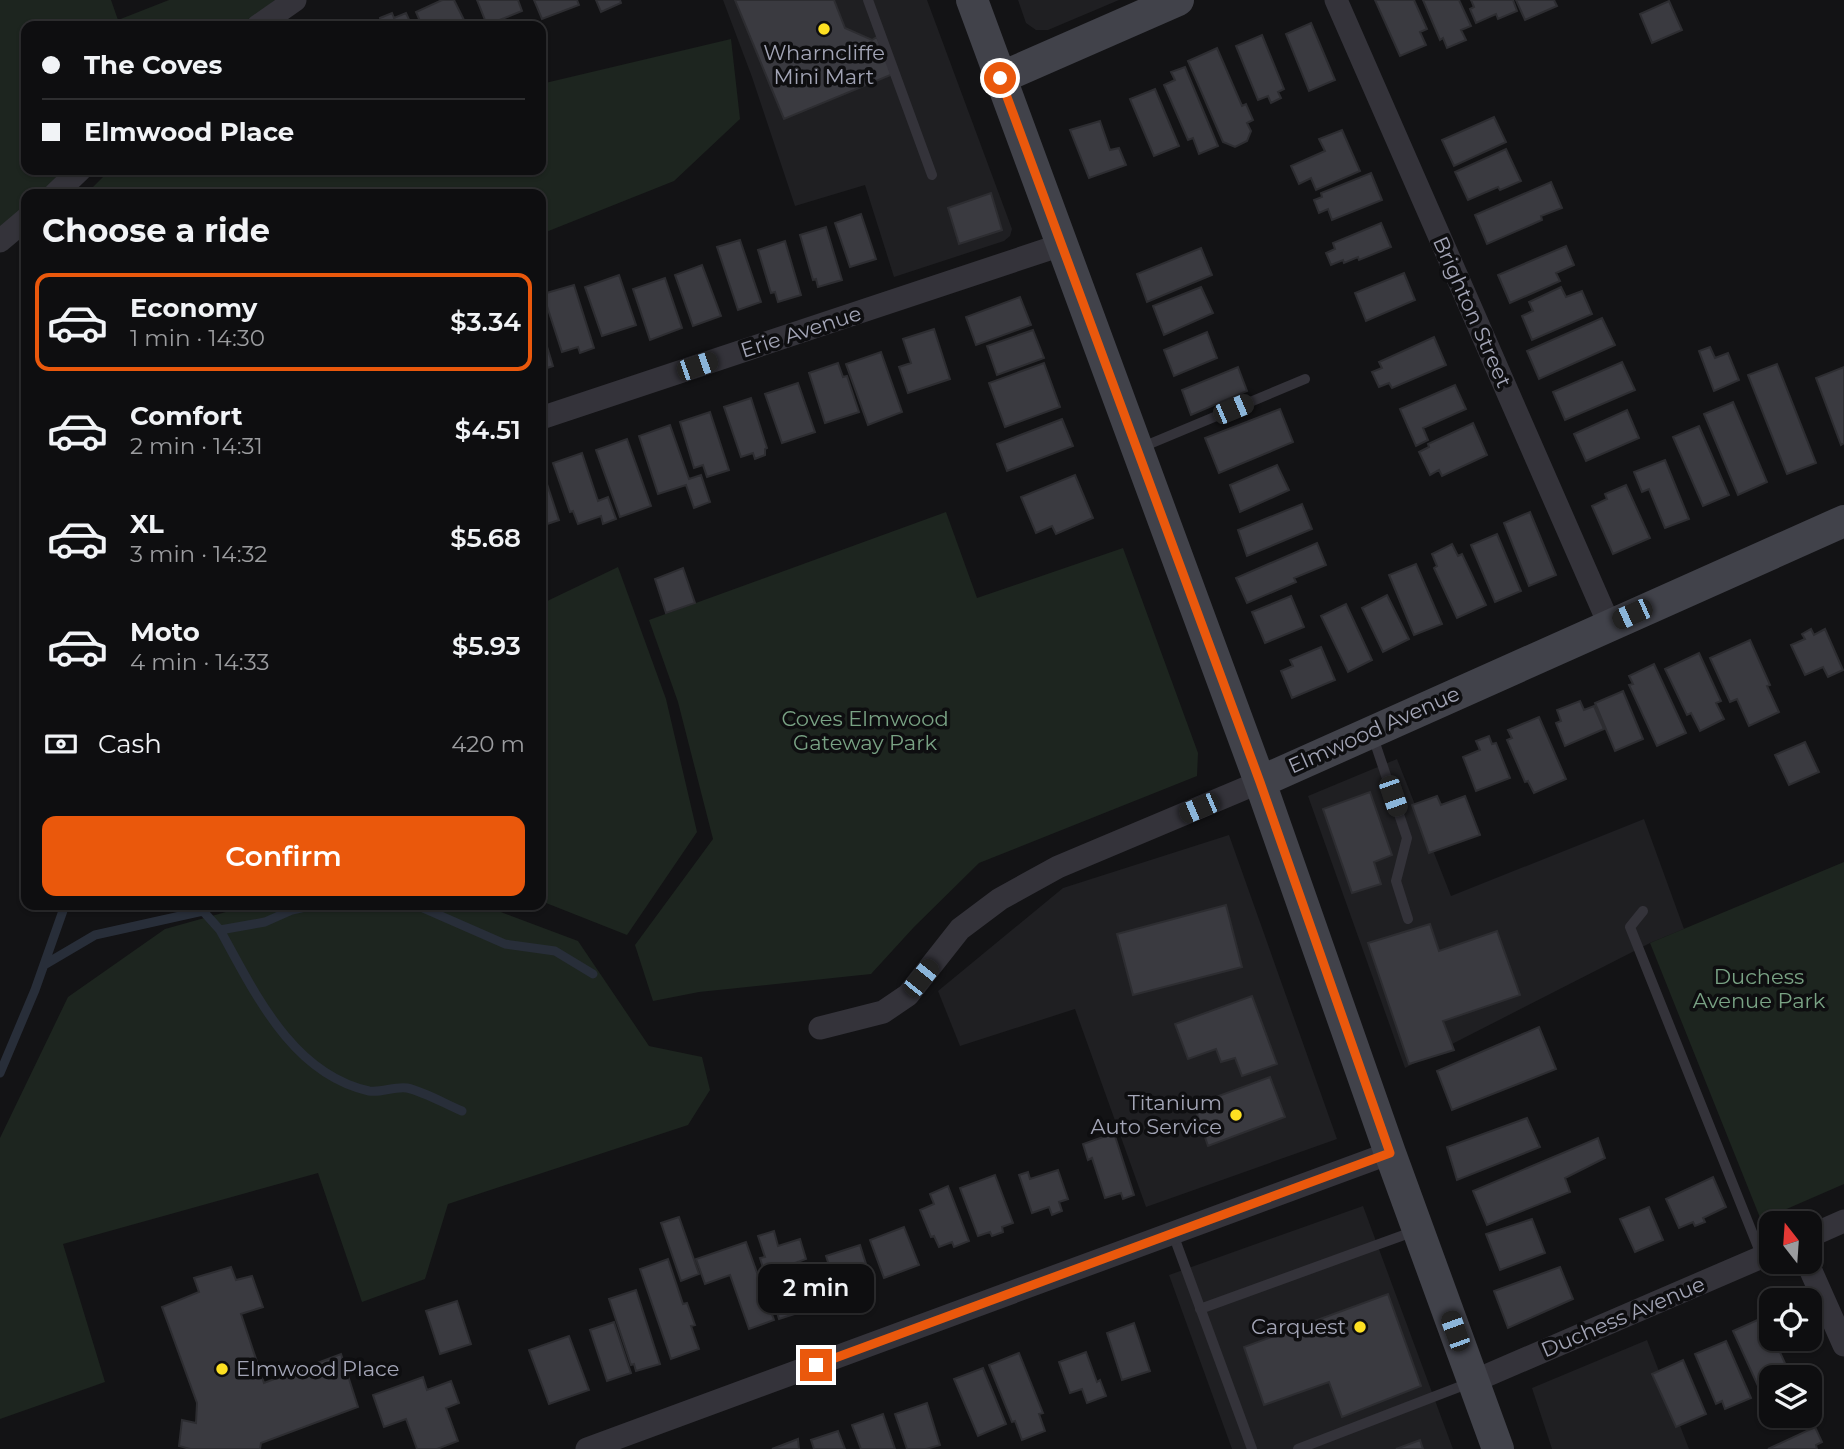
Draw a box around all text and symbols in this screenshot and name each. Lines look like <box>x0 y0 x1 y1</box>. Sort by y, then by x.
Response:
marker: Wharncliffe Mini Mart <box>816 21 832 37</box>
place label: Wharncliffe Mini Mart <box>763 40 885 89</box>
text: The Coves <box>84 49 222 81</box>
route start <box>984 62 1016 94</box>
text: Elmwood Place <box>84 116 294 148</box>
text: Choose a ride <box>42 211 270 250</box>
street label: Brighton Street <box>1428 232 1517 391</box>
icon: car <box>46 291 109 354</box>
text: Economy <box>130 292 257 324</box>
street label: Erie Avenue <box>737 300 864 363</box>
text: $3.34 <box>450 306 521 338</box>
text: 1 min · 14:30 <box>130 324 265 352</box>
car <box>674 349 721 383</box>
car <box>1210 391 1257 427</box>
icon: car <box>46 399 109 462</box>
text: Comfort <box>130 400 242 432</box>
text: $4.51 <box>455 414 521 446</box>
text: 2 min · 14:31 <box>130 432 263 460</box>
icon: car <box>46 507 109 570</box>
text: XL <box>130 508 164 540</box>
text: $5.68 <box>450 522 521 554</box>
text: 3 min · 14:32 <box>130 540 267 568</box>
car <box>1609 596 1656 632</box>
icon: car <box>46 615 109 678</box>
text: Moto <box>130 616 200 648</box>
text: $5.93 <box>452 630 521 662</box>
text: 4 min · 14:33 <box>130 648 270 676</box>
street label: Elmwood Avenue <box>1284 680 1463 779</box>
park label: Coves Elmwood Gateway Park <box>781 706 949 755</box>
icon: cash <box>42 725 80 763</box>
text: Cash <box>98 728 162 760</box>
text: 420 m <box>451 730 525 758</box>
car <box>1377 773 1410 819</box>
car <box>1176 790 1223 826</box>
button: Confirm <box>42 816 525 896</box>
car <box>900 955 943 1001</box>
park label: Duchess Avenue Park <box>1693 964 1826 1013</box>
place label: Titanium Auto Service <box>1091 1090 1222 1139</box>
marker: Titanium Auto Service <box>1228 1107 1244 1123</box>
north arrow <box>1759 1211 1822 1274</box>
map controls <box>1759 1211 1822 1428</box>
callout: 2 min <box>758 1264 874 1312</box>
street label: Duchess Avenue <box>1537 1271 1708 1362</box>
text: 2 min <box>783 1274 849 1302</box>
button: locate <box>1759 1288 1822 1351</box>
car <box>1438 1308 1473 1354</box>
place label: Carquest <box>1251 1314 1346 1339</box>
marker: Carquest <box>1352 1319 1368 1335</box>
route end <box>800 1349 832 1381</box>
place label: Elmwood Place <box>236 1356 399 1381</box>
marker: Elmwood Place <box>214 1361 230 1377</box>
button: layers <box>1759 1365 1822 1428</box>

